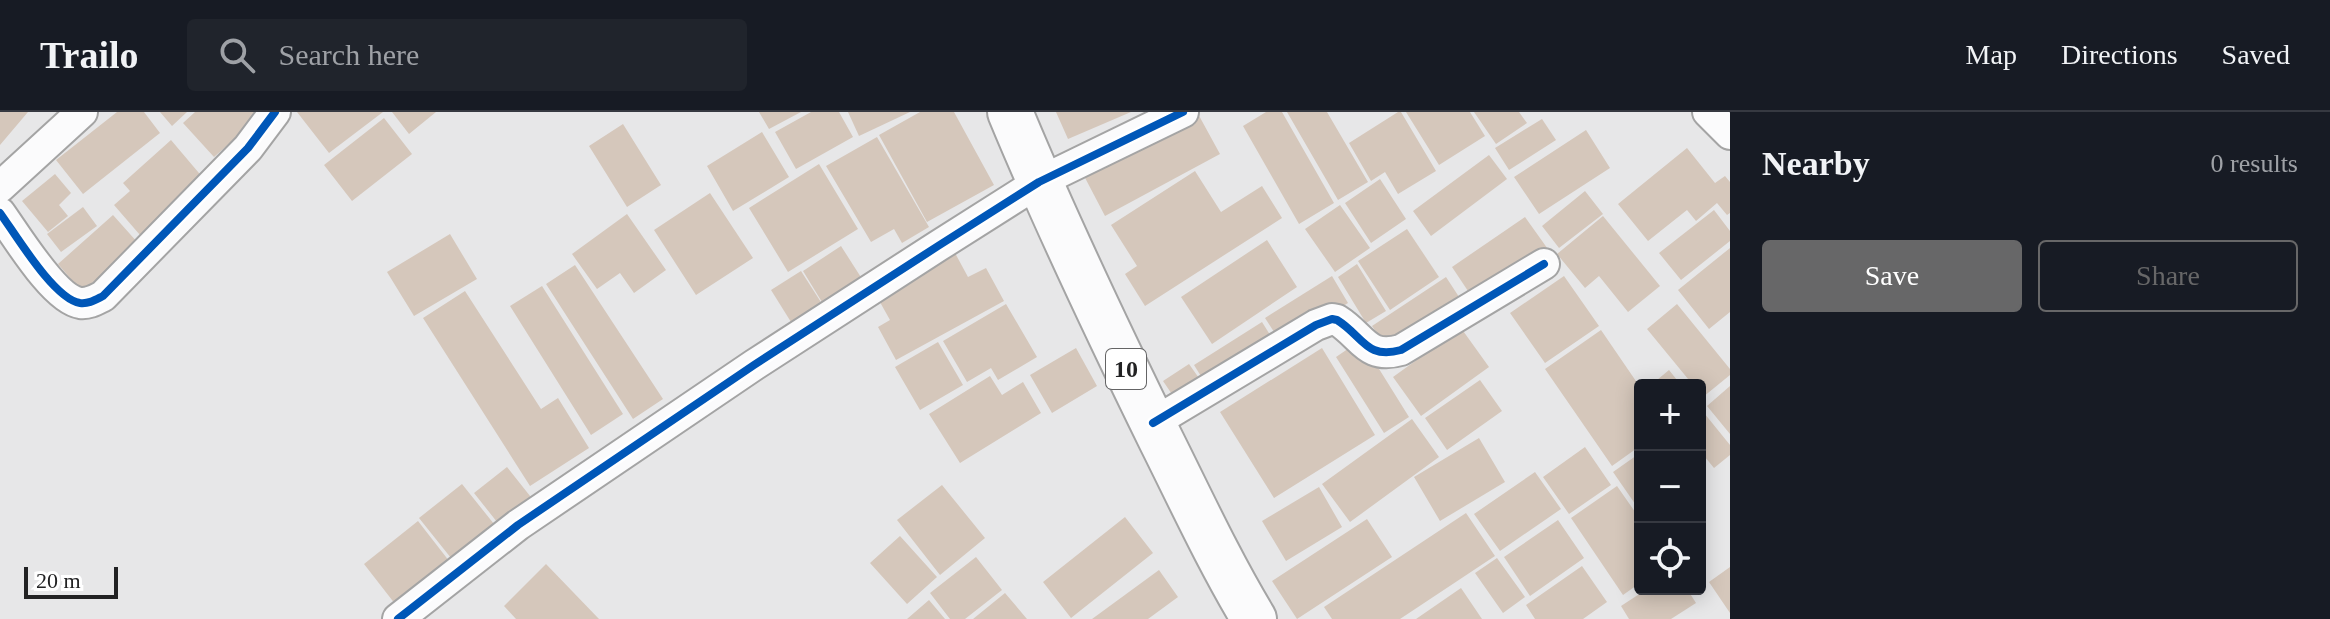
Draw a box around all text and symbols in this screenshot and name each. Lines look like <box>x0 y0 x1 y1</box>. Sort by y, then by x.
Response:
search box <box>187 19 747 91</box>
icon: search <box>215 33 259 77</box>
text: Trailo <box>40 34 139 76</box>
text: Search here <box>279 38 419 71</box>
text: Map <box>1966 39 2017 70</box>
text: Directions <box>2061 39 2178 70</box>
text: Saved <box>2222 39 2290 70</box>
text: Nearby <box>1762 145 1870 182</box>
text: 0 results <box>2211 149 2298 178</box>
button: Save <box>1762 240 2022 312</box>
button: Share <box>2038 240 2298 312</box>
road number: 10 <box>1106 349 1146 389</box>
map controls <box>1634 379 1706 595</box>
button: + <box>1634 379 1706 451</box>
button: − <box>1634 451 1706 523</box>
button: locate <box>1634 523 1706 595</box>
scale bar <box>24 563 118 599</box>
text: 20 m <box>36 568 81 593</box>

